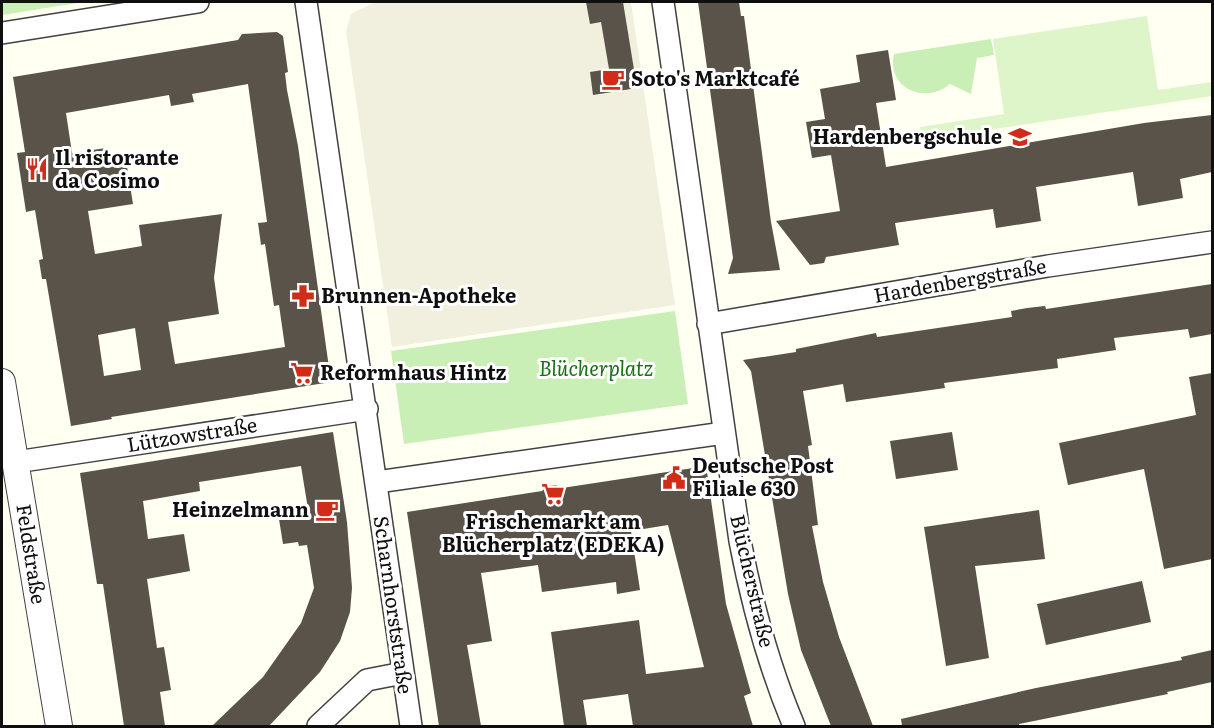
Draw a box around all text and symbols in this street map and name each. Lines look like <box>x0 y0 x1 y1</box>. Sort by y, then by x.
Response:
place label: Soto's Marktcafé <box>631 62 800 92</box>
cafe icon: Soto's Marktcafé <box>600 66 626 92</box>
place label: Hardenbergschule <box>813 120 1002 150</box>
school or university icon: Hardenbergschule <box>1007 124 1033 150</box>
place label: Il ristorante da Cosimo <box>55 141 179 194</box>
restaurant icon: Il ristorante da Cosimo <box>24 156 50 182</box>
street label: Hardenbergstraße <box>871 249 1048 309</box>
place label: Brunnen-Apotheke <box>321 279 516 309</box>
pharmacy icon: Brunnen-Apotheke <box>290 283 316 309</box>
park label: Blücherplatz <box>539 352 654 382</box>
place label: Reformhaus Hintz <box>320 356 507 386</box>
supermarket icon: Reformhaus Hintz <box>289 360 315 386</box>
street label: Lützowstraße <box>124 408 259 458</box>
place label: Deutsche Post Filiale 630 <box>692 449 834 502</box>
public building icon: Deutsche Post Filiale 630 <box>661 465 687 491</box>
supermarket icon: Frischemarkt am Blücherplatz (EDEKA) <box>540 481 566 507</box>
place label: Heinzelmann <box>172 493 309 523</box>
cafe icon: Heinzelmann <box>314 497 340 523</box>
street label: Feldstraße <box>10 501 56 606</box>
place label: Frischemarkt am Blücherplatz (EDEKA) <box>442 505 664 558</box>
street label: Blücherstraße <box>724 511 784 650</box>
street label: Scharnhorststraße <box>368 514 422 696</box>

